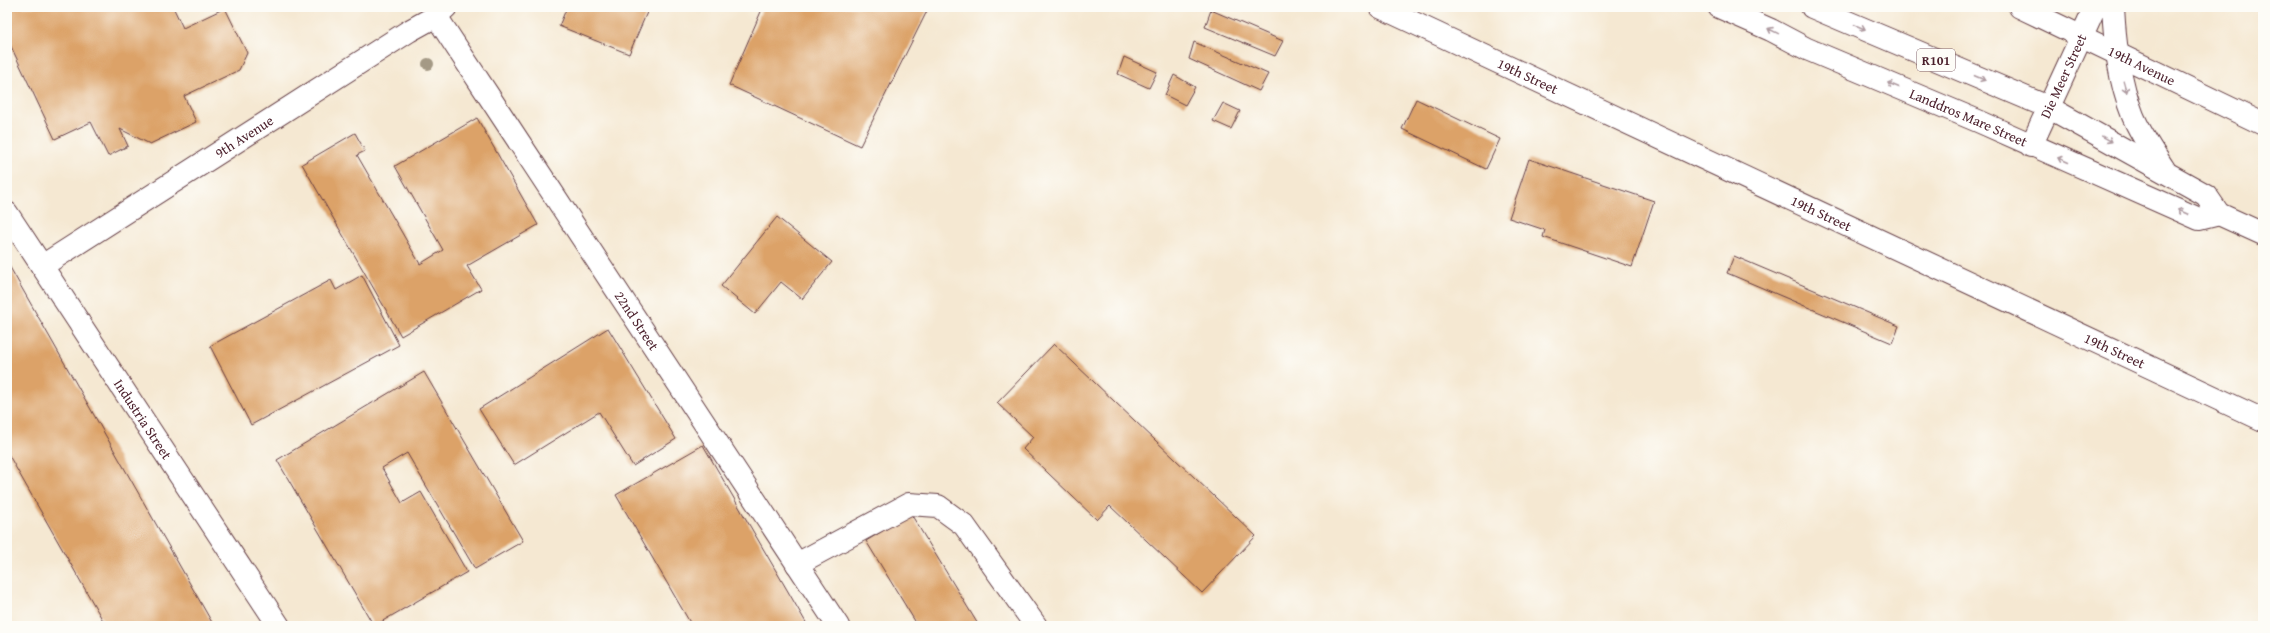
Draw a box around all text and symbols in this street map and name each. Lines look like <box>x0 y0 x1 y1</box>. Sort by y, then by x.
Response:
one-way arrow <box>1853 24 1865 32</box>
one-way arrow <box>1767 27 1779 34</box>
street label: Die Meer Street <box>2035 30 2091 122</box>
street label: 19th Avenue <box>2105 41 2179 90</box>
road number: R101 <box>1917 49 1955 71</box>
street label: 19th Street <box>1494 53 1561 99</box>
one-way arrow <box>1973 75 1985 82</box>
one-way arrow <box>2122 80 2129 93</box>
one-way arrow <box>1887 81 1899 88</box>
street label: Landdros Mare Street <box>1907 83 2031 152</box>
street label: 9th Avenue <box>211 110 278 163</box>
one-way arrow <box>2101 136 2113 143</box>
one-way arrow <box>2058 156 2070 163</box>
street label: 19th Street <box>1788 191 1855 236</box>
one-way arrow <box>2177 208 2189 215</box>
street label: 22nd Street <box>610 287 664 354</box>
street label: 19th Street <box>2081 328 2148 373</box>
street label: Industria Street <box>109 375 177 464</box>

